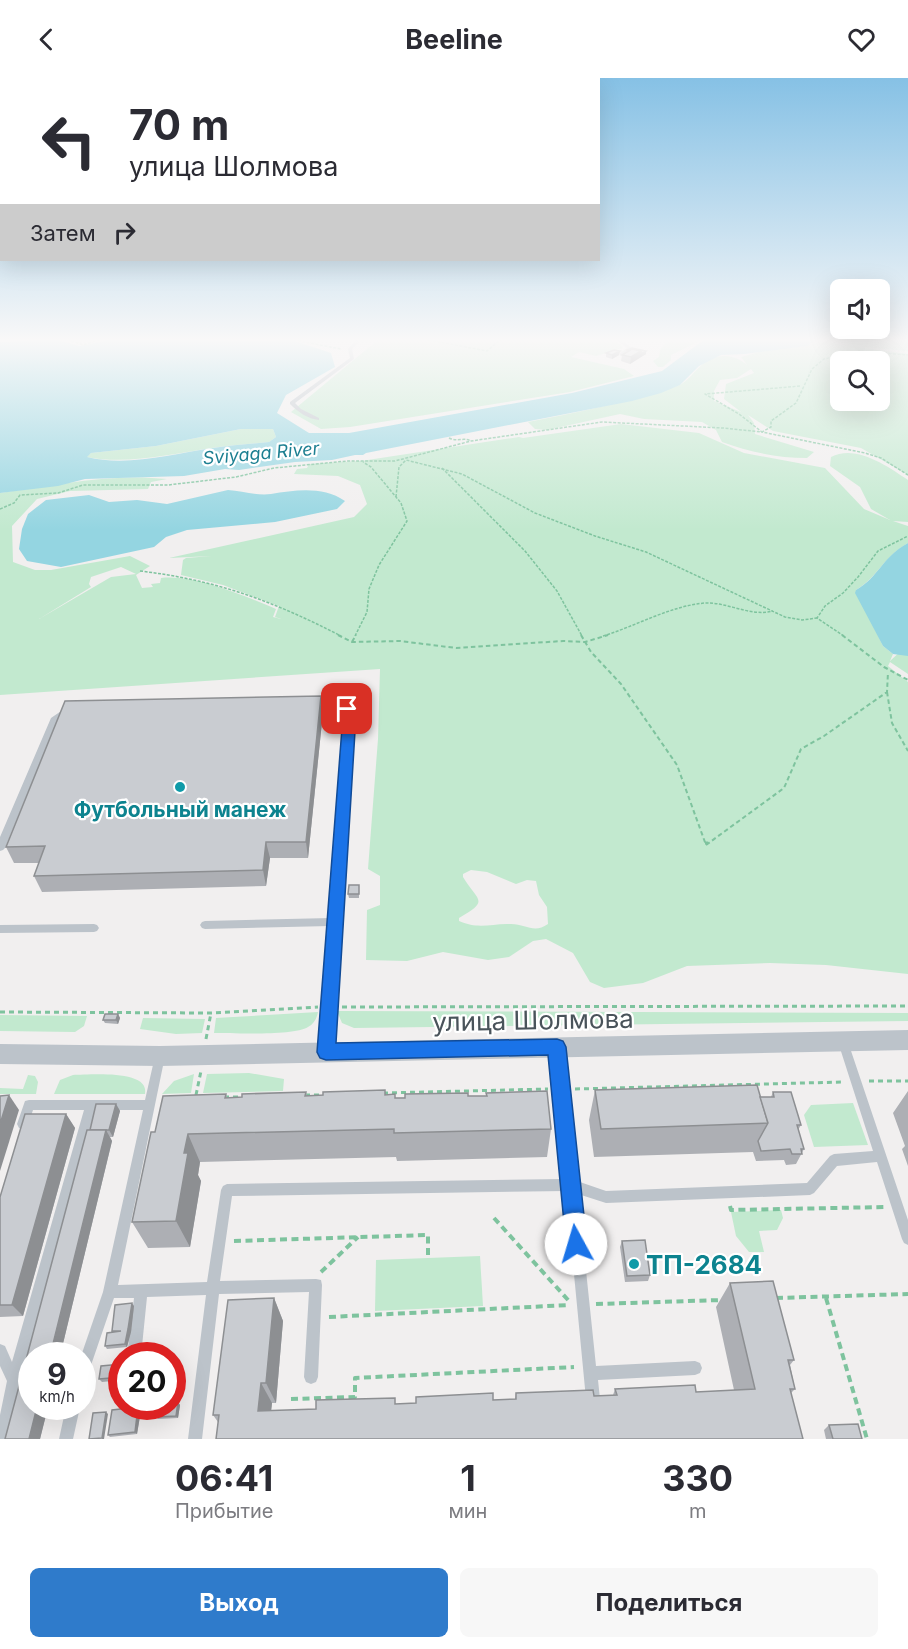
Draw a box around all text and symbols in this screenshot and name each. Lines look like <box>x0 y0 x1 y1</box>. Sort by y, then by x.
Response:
icon: back <box>30 23 63 56</box>
text: Beeline <box>405 23 503 56</box>
icon: heart <box>845 23 878 56</box>
text: 70 m <box>129 99 229 150</box>
icon: left <box>30 102 108 180</box>
text: улица Шолмова <box>129 150 338 183</box>
icon: right <box>108 216 141 249</box>
text: Затем <box>30 220 96 246</box>
map controls <box>830 279 890 411</box>
button: sound <box>830 279 890 339</box>
button: search <box>830 351 890 411</box>
water label: Sviyaga River <box>202 437 321 469</box>
pin <box>321 683 372 734</box>
icon: arrive <box>330 692 363 725</box>
marker: Футбольный манеж <box>173 780 187 794</box>
place label: Футбольный манеж <box>74 797 286 822</box>
street label: улица Шолмова <box>432 1003 634 1037</box>
position arrow <box>544 1212 608 1276</box>
place label: ТП-2684 <box>646 1249 762 1280</box>
marker: ТП-2684 <box>627 1257 641 1271</box>
speed limit sign: 20 <box>108 1342 186 1420</box>
text: 9 <box>47 1356 67 1392</box>
text: km/h <box>39 1387 75 1406</box>
text: 06:41 <box>175 1456 273 1500</box>
text: 1 <box>460 1456 476 1500</box>
text: 330 <box>662 1456 733 1500</box>
text: Прибытие <box>175 1499 274 1523</box>
text: мин <box>448 1499 487 1523</box>
text: m <box>689 1499 706 1523</box>
button: Выход <box>30 1568 448 1637</box>
button: Поделиться <box>460 1568 878 1637</box>

